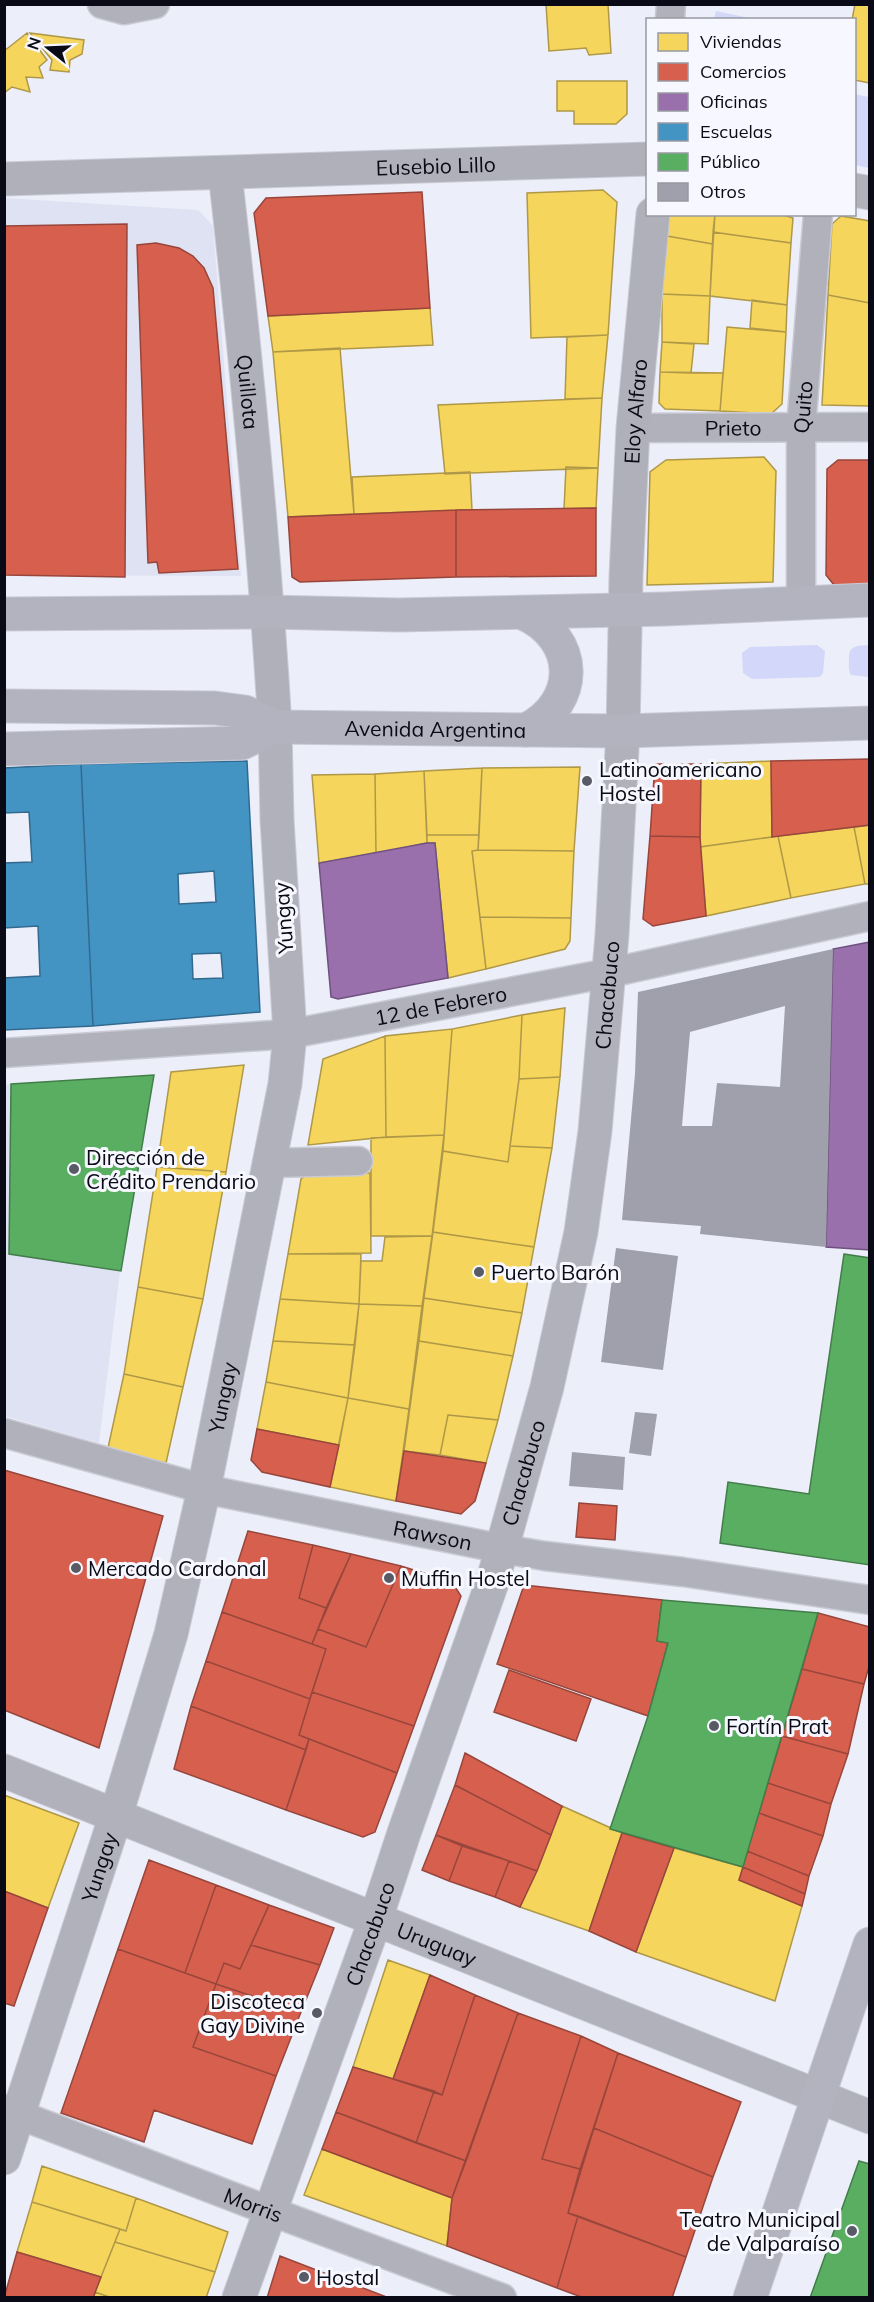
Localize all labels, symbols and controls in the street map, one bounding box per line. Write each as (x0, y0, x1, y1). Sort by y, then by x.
north arrow (18, 18, 78, 78)
legend (646, 18, 856, 216)
text: Viviendas (700, 30, 782, 53)
text: N (22, 35, 45, 52)
text: Comercios (700, 60, 786, 83)
text: Oficinas (700, 90, 768, 113)
text: Escuelas (700, 120, 773, 143)
text: Público (700, 150, 760, 173)
street label: Eusebio Lillo (375, 151, 496, 180)
text: Otros (700, 180, 746, 203)
street label: Quillota (232, 353, 265, 430)
street label: Eloy Alfaro (618, 358, 652, 464)
street label: Quito (788, 380, 818, 434)
street label: Prieto (705, 414, 761, 441)
street label: Avenida Argentina (344, 715, 526, 743)
place label: Latinoamericano Hostel (599, 756, 762, 806)
marker: Latinoamericano Hostel (580, 774, 594, 788)
street label: Yungay (268, 881, 299, 956)
street label: Chacabuco (589, 940, 624, 1051)
street label: 12 de Febrero (372, 980, 509, 1031)
place label: Dirección de Crédito Prendario (86, 1144, 256, 1194)
marker: Dirección de Crédito Prendario (67, 1162, 81, 1176)
place label: Puerto Barón (491, 1259, 620, 1285)
marker: Puerto Barón (472, 1265, 486, 1279)
street label: Yungay (202, 1360, 242, 1436)
street label: Chacabuco (496, 1417, 550, 1529)
street label: Rawson (391, 1514, 474, 1555)
place label: Mercado Cardonal (88, 1555, 267, 1581)
marker: Mercado Cardonal (69, 1561, 83, 1575)
place label: Muffin Hostel (401, 1565, 530, 1591)
marker: Muffin Hostel (382, 1571, 396, 1585)
place label: Fortín Prat (726, 1713, 829, 1739)
marker: Fortín Prat (707, 1719, 721, 1733)
street label: Yungay (75, 1829, 123, 1906)
street label: Chacabuco (340, 1878, 400, 1990)
street label: Uruguay (393, 1916, 480, 1971)
place label: Discoteca Gay Divine (200, 1988, 305, 2038)
marker: Discoteca Gay Divine (310, 2006, 324, 2020)
street label: Morris (220, 2182, 286, 2228)
place label: Teatro Municipal de Valparaíso (680, 2206, 840, 2256)
marker: Teatro Municipal de Valparaíso (845, 2224, 859, 2238)
place label: Hostal (316, 2264, 379, 2290)
marker: Hostal (297, 2270, 311, 2284)

